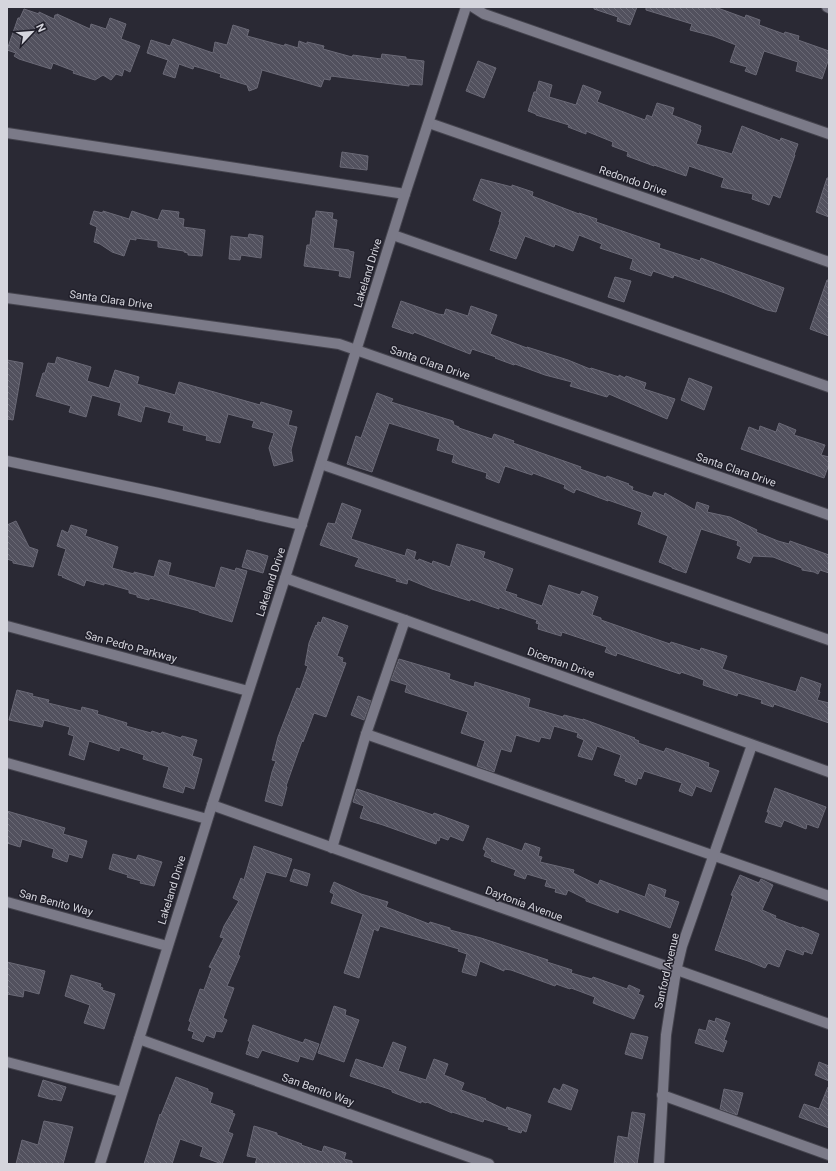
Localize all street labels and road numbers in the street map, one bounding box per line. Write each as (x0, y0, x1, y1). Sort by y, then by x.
street label: Redondo Drive (597, 163, 669, 199)
street label: Lakeland Drive (351, 237, 385, 309)
street label: Santa Clara Drive (69, 288, 153, 312)
street label: Santa Clara Drive (388, 343, 472, 383)
street label: Santa Clara Drive (694, 450, 778, 490)
street label: Lakeland Drive (254, 546, 288, 618)
street label: San Pedro Parkway (84, 629, 179, 666)
street label: Diceman Drive (526, 645, 597, 681)
street label: Lakeland Drive (155, 854, 189, 926)
street label: Daytonia Avenue (483, 884, 565, 924)
street label: San Benito Way (18, 887, 95, 919)
street label: Sanford Avenue (652, 932, 682, 1010)
street label: San Benito Way (280, 1071, 357, 1109)

